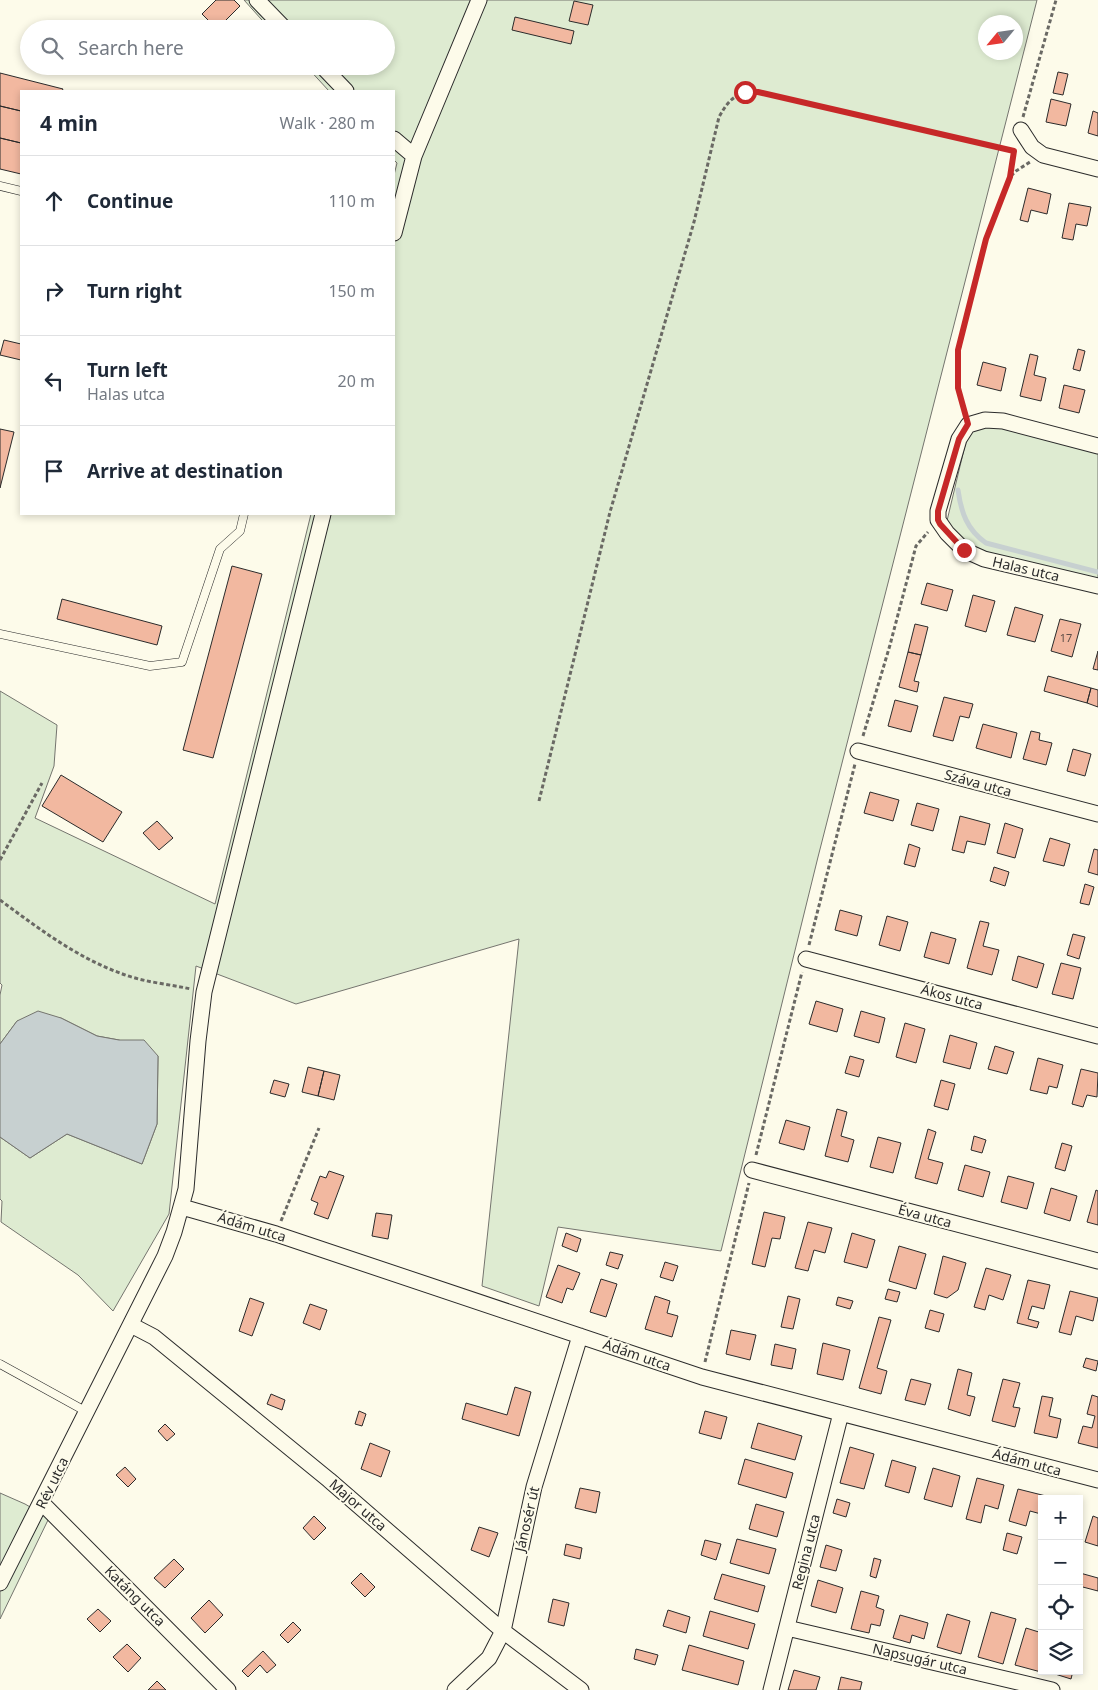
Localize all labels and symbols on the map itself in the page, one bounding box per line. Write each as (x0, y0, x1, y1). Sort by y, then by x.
north arrow (978, 15, 1023, 60)
route start (734, 81, 757, 104)
route end (953, 539, 976, 562)
street label: Halas utca (991, 552, 1062, 585)
house number: 17 (1060, 630, 1072, 645)
street label: Száva utca (942, 764, 1014, 801)
street label: Ákos utca (919, 979, 985, 1014)
street label: Éva utca (896, 1199, 954, 1232)
street label: Ádám utca (216, 1207, 289, 1246)
street label: Ádám utca (601, 1334, 674, 1375)
street label: Ádám utca (991, 1443, 1064, 1480)
street label: Rév utca (31, 1454, 72, 1512)
street label: Major utca (326, 1474, 391, 1535)
street label: Jánosér út (509, 1484, 543, 1555)
street label: Regina utca (787, 1512, 824, 1592)
street label: Katáng utca (101, 1561, 170, 1630)
street label: Napsugár utca (871, 1638, 969, 1679)

